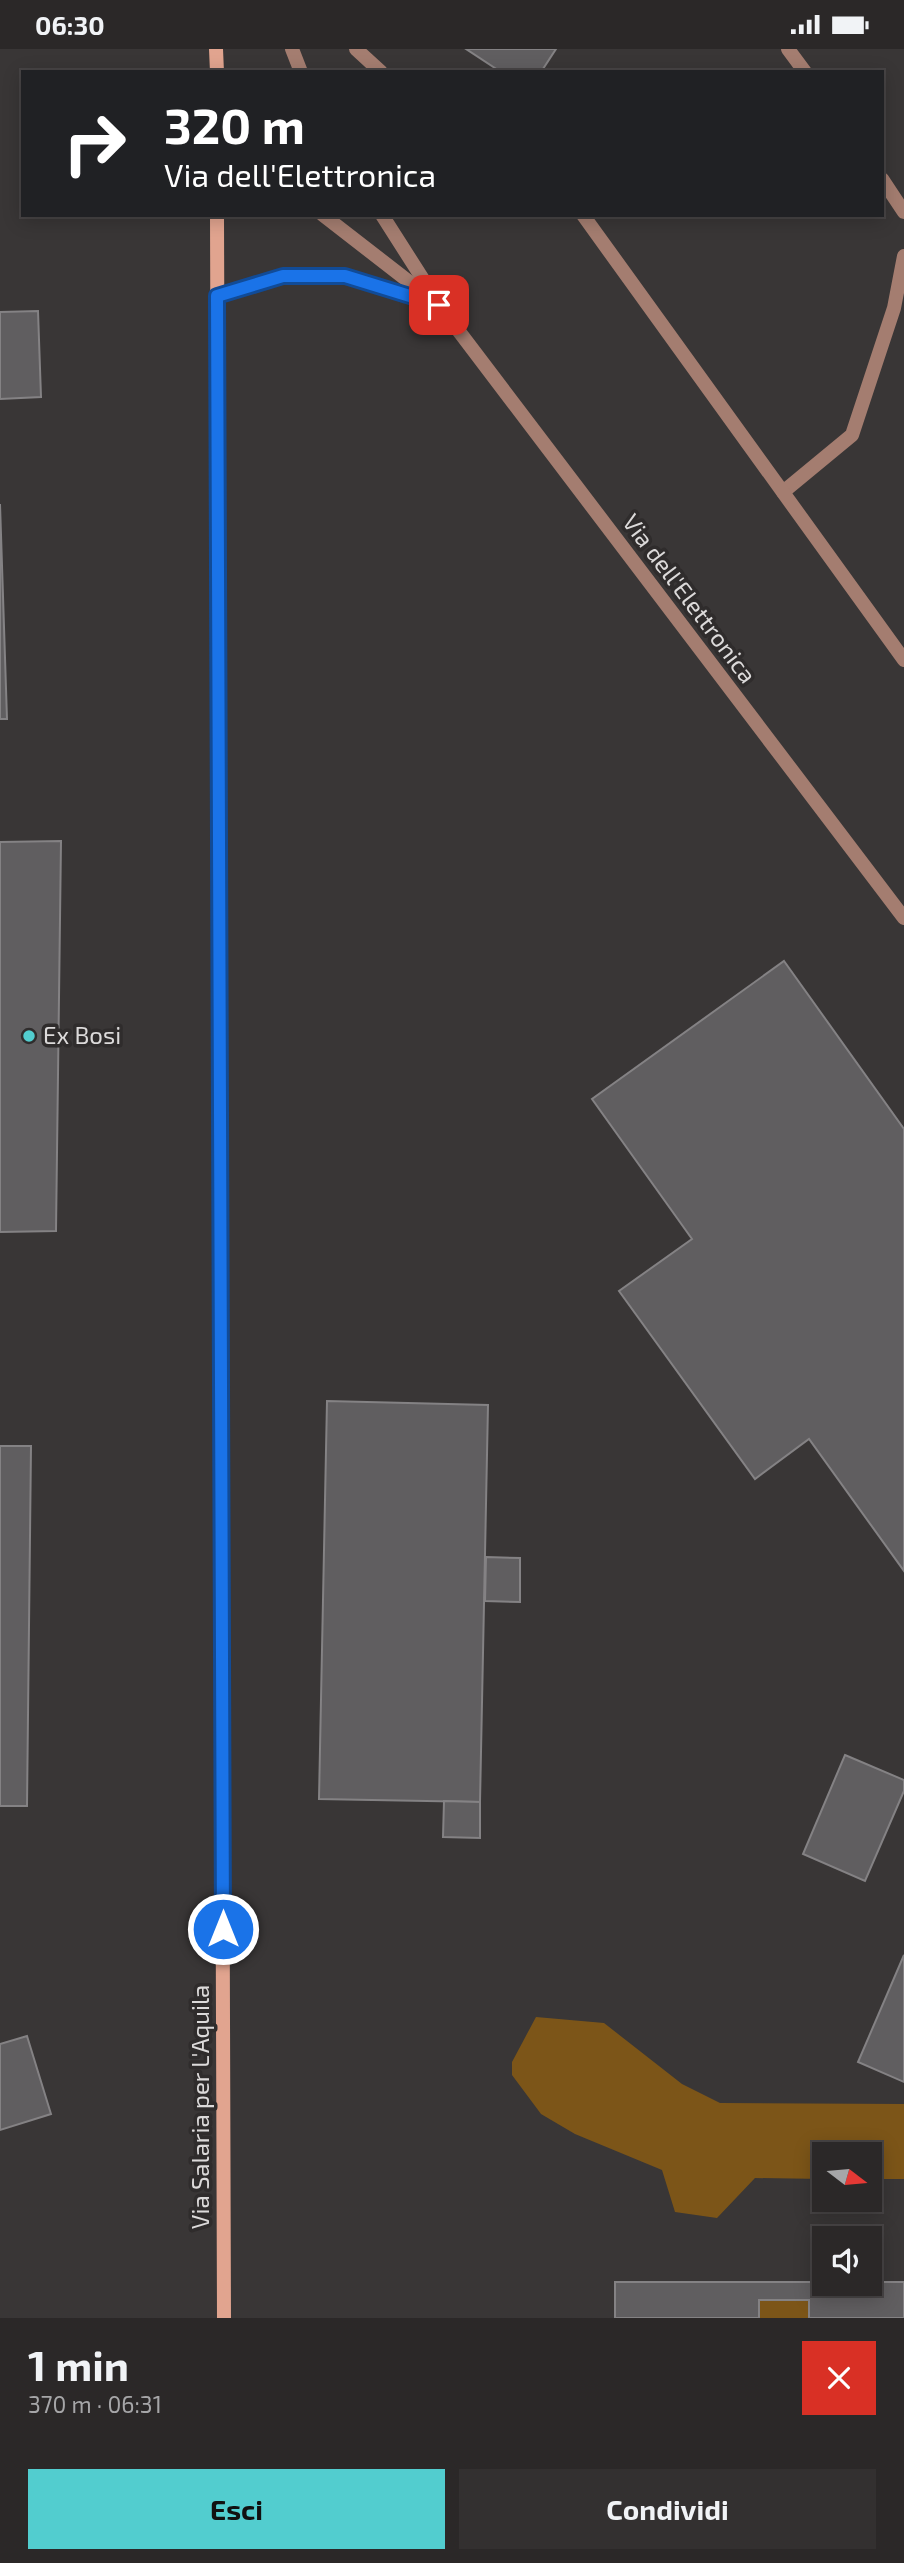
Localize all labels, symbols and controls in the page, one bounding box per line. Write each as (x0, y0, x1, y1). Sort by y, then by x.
text: 06:30 (35, 9, 105, 40)
text: 320 m (164, 95, 305, 154)
icon: right (49, 98, 140, 189)
text: Via dell'Elettronica (164, 155, 436, 193)
pin (409, 275, 469, 335)
icon: arrive (420, 286, 458, 324)
street label: Via dell'Elettronica (617, 508, 763, 688)
place label: Ex Bosi (43, 1020, 121, 1049)
marker: Ex Bosi (21, 1028, 37, 1044)
position arrow (186, 1892, 260, 1966)
street label: Via Salaria per L'Aquila (185, 1985, 214, 2229)
north arrow (812, 2142, 882, 2212)
map controls (812, 2142, 882, 2296)
button: sound (812, 2226, 882, 2296)
text: 1 min (28, 2339, 129, 2389)
button: close (802, 2341, 876, 2415)
text: 370 m · 06:31 (28, 2390, 162, 2418)
button: Esci (28, 2469, 445, 2549)
button: Condividi (459, 2469, 876, 2549)

